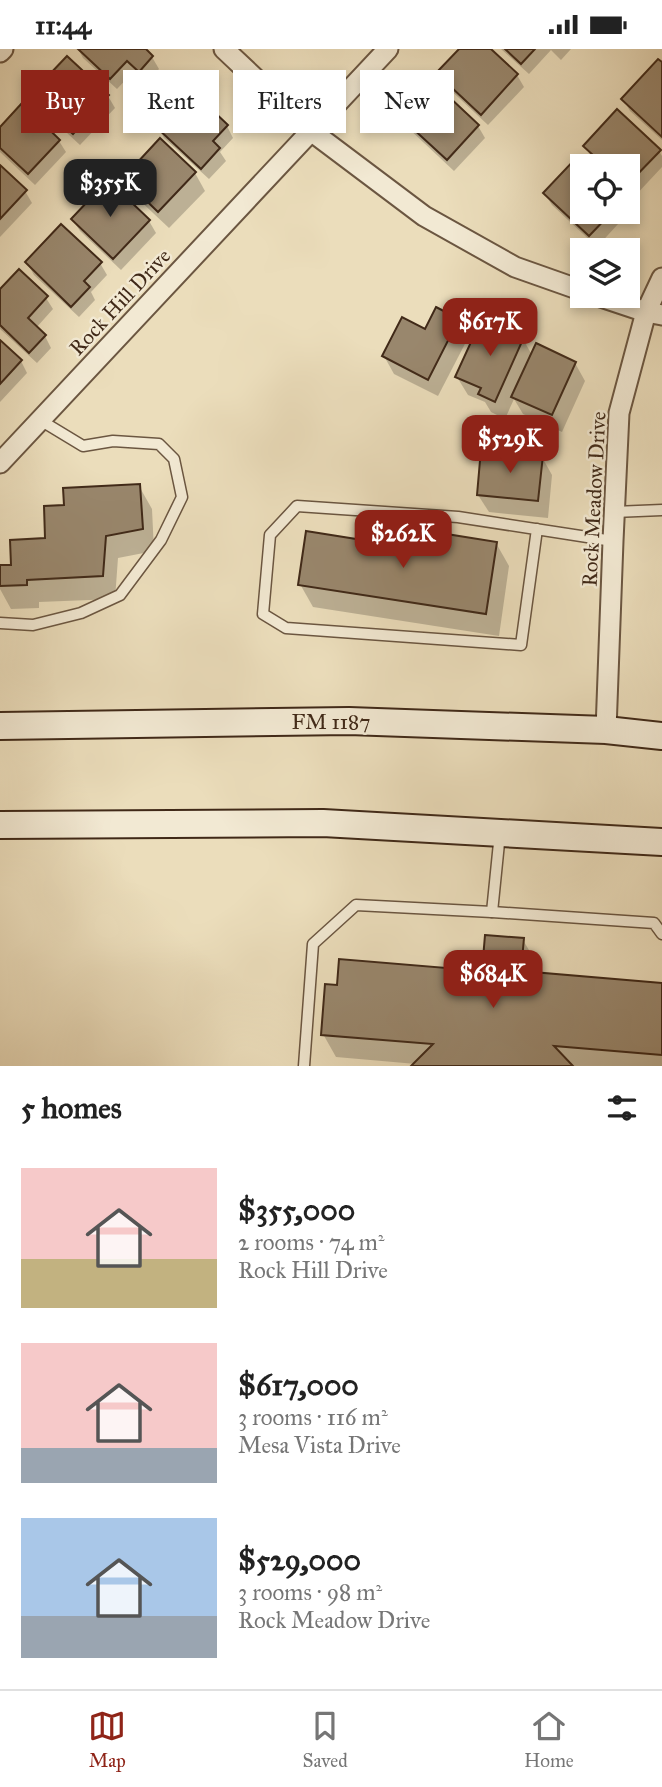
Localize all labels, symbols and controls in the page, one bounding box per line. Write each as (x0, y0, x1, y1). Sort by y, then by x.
text: 11:44 (35, 9, 91, 41)
chip: Buy (21, 70, 109, 133)
chip: Rent (123, 70, 219, 133)
chip: Filters (233, 70, 346, 133)
chip: New (360, 70, 454, 133)
map controls (570, 154, 640, 308)
button: locate (570, 154, 640, 224)
pin: $355K (61, 159, 159, 219)
text: $355K (80, 168, 140, 196)
button: layers (570, 238, 640, 308)
street label: Rock Hill Drive (64, 243, 176, 361)
pin: $617K (441, 299, 539, 358)
text: $617K (458, 307, 522, 335)
street label: Rock Meadow Drive (576, 410, 612, 587)
pin: $529K (461, 415, 559, 475)
text: $529K (478, 424, 542, 452)
pin: $262K (354, 511, 452, 570)
text: $262K (371, 519, 435, 547)
street label: FM 1187 (292, 709, 370, 735)
pin: $684K (444, 951, 542, 1010)
text: $684K (460, 959, 526, 987)
icon: filters (603, 1089, 641, 1127)
text: 5 homes (21, 1090, 122, 1126)
text: $355,000 (238, 1192, 355, 1228)
icon: home (77, 1196, 161, 1280)
text: 2 rooms · 74 m² (238, 1228, 384, 1256)
text: Rock Hill Drive (238, 1256, 388, 1284)
text: $617,000 (238, 1367, 359, 1403)
icon: home (77, 1371, 161, 1455)
text: 3 rooms · 116 m² (238, 1403, 388, 1431)
text: Mesa Vista Drive (238, 1431, 401, 1459)
text: $529,000 (238, 1542, 361, 1578)
icon: home (77, 1546, 161, 1630)
text: 3 rooms · 98 m² (238, 1578, 382, 1606)
text: Rock Meadow Drive (238, 1606, 430, 1634)
tab: Map (88, 1707, 126, 1772)
tab: Saved (303, 1707, 348, 1772)
tab: Home (524, 1707, 574, 1772)

